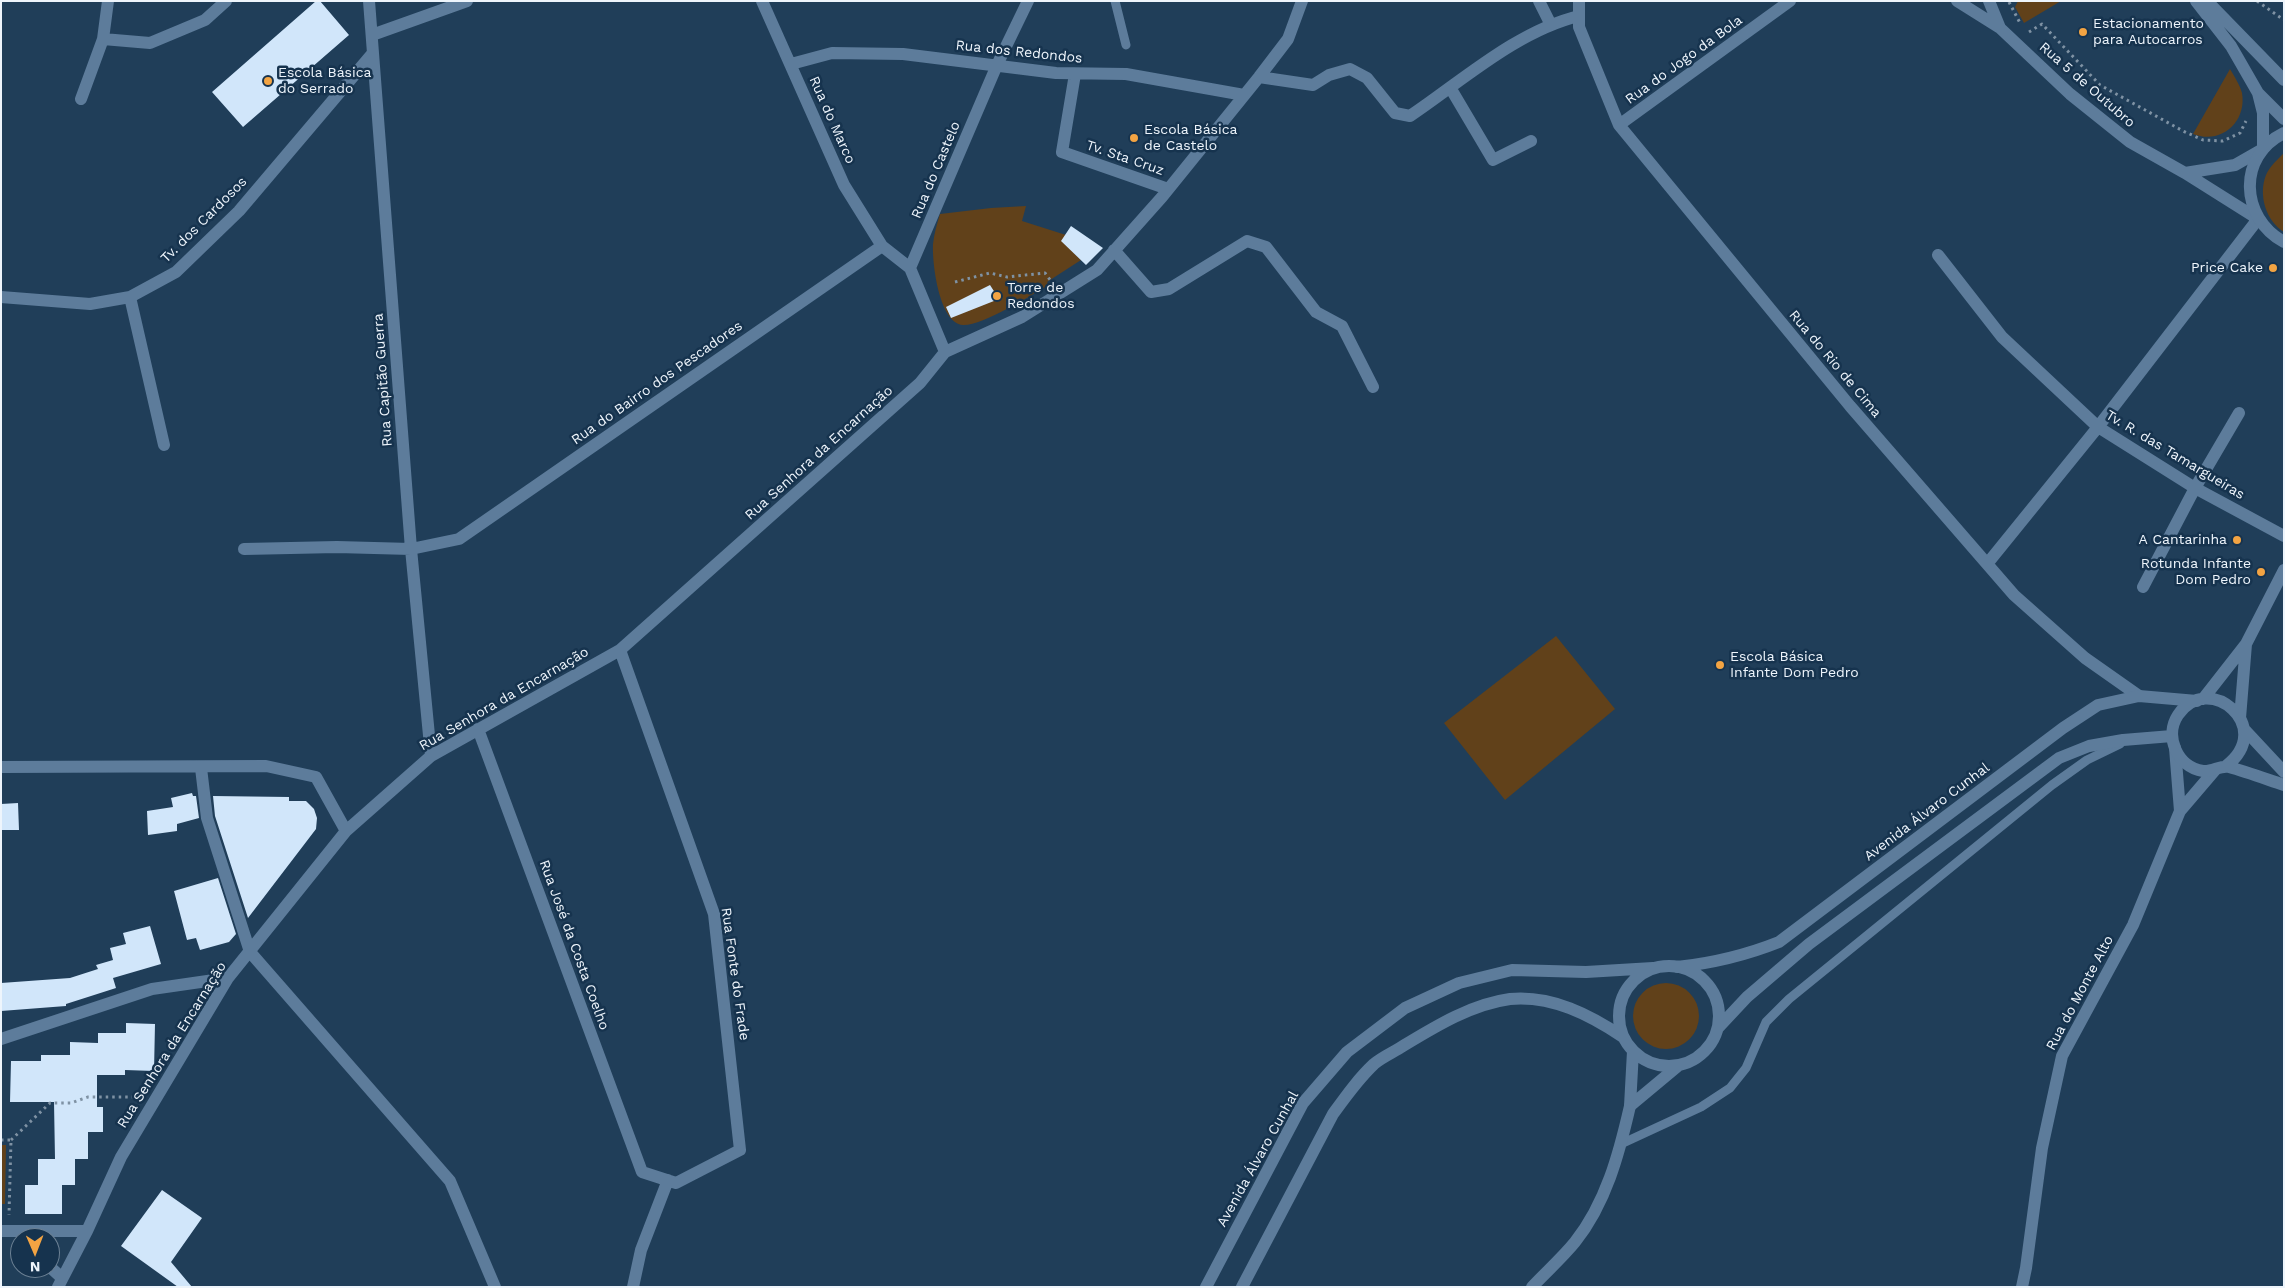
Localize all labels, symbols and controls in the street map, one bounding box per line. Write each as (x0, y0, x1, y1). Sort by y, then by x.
street label: Rua do Jogo da Bola (1622, 12, 1746, 108)
place label: Estacionamento para Autocarros (2093, 16, 2204, 48)
marker: Estacionamento para Autocarros (2077, 26, 2089, 38)
street label: Rua dos Redondos (955, 37, 1083, 67)
street label: Rua 5 de Outubro (2036, 39, 2138, 131)
place label: Escola Básica do Serrado (278, 65, 371, 98)
street label: Rua do Marco (805, 74, 859, 166)
marker: Escola Básica do Serrado (262, 75, 274, 87)
street label: Rua do Castelo (908, 119, 964, 221)
place label: Escola Básica de Castelo (1144, 122, 1237, 154)
marker: Escola Básica de Castelo (1128, 132, 1140, 144)
street label: Tv. Sta Cruz (1084, 137, 1166, 179)
street label: Tv. dos Cardosos (157, 173, 251, 267)
place label: Price Cake (2191, 260, 2263, 276)
marker: Price Cake (2267, 262, 2279, 274)
place label: Torre de Redondos (1007, 280, 1075, 312)
marker: Torre de Redondos (991, 290, 1003, 302)
street label: Rua do Rio de Cima (1785, 307, 1885, 421)
street label: Rua Capitão Guerra (370, 313, 396, 447)
street label: Rua do Bairro dos Pescadores (568, 317, 746, 449)
street label: Rua Senhora da Encarnação (742, 382, 896, 524)
street label: Tv. R. das Tamargueiras (2102, 407, 2248, 503)
place label: A Cantarinha (2138, 532, 2227, 548)
marker: A Cantarinha (2231, 534, 2243, 546)
place label: Rotunda Infante Dom Pedro (2141, 556, 2251, 588)
marker: Rotunda Infante Dom Pedro (2255, 566, 2267, 578)
street label: Rua Senhora da Encarnação (416, 644, 592, 754)
place label: Escola Básica Infante Dom Pedro (1730, 649, 1859, 682)
marker: Escola Básica Infante Dom Pedro (1714, 659, 1726, 671)
street label: Avenida Álvaro Cunhal (1861, 759, 1993, 865)
street label: Rua José da Costa Coelho (535, 858, 613, 1032)
street label: Rua Fonte do Frade (717, 906, 753, 1042)
street label: Rua do Monte Alto (2043, 933, 2117, 1053)
street label: Rua Senhora da Encarnação (114, 959, 230, 1131)
street label: Avenida Álvaro Cunhal (1214, 1088, 1302, 1230)
north arrow (10, 1228, 60, 1278)
text: N (30, 1259, 41, 1275)

